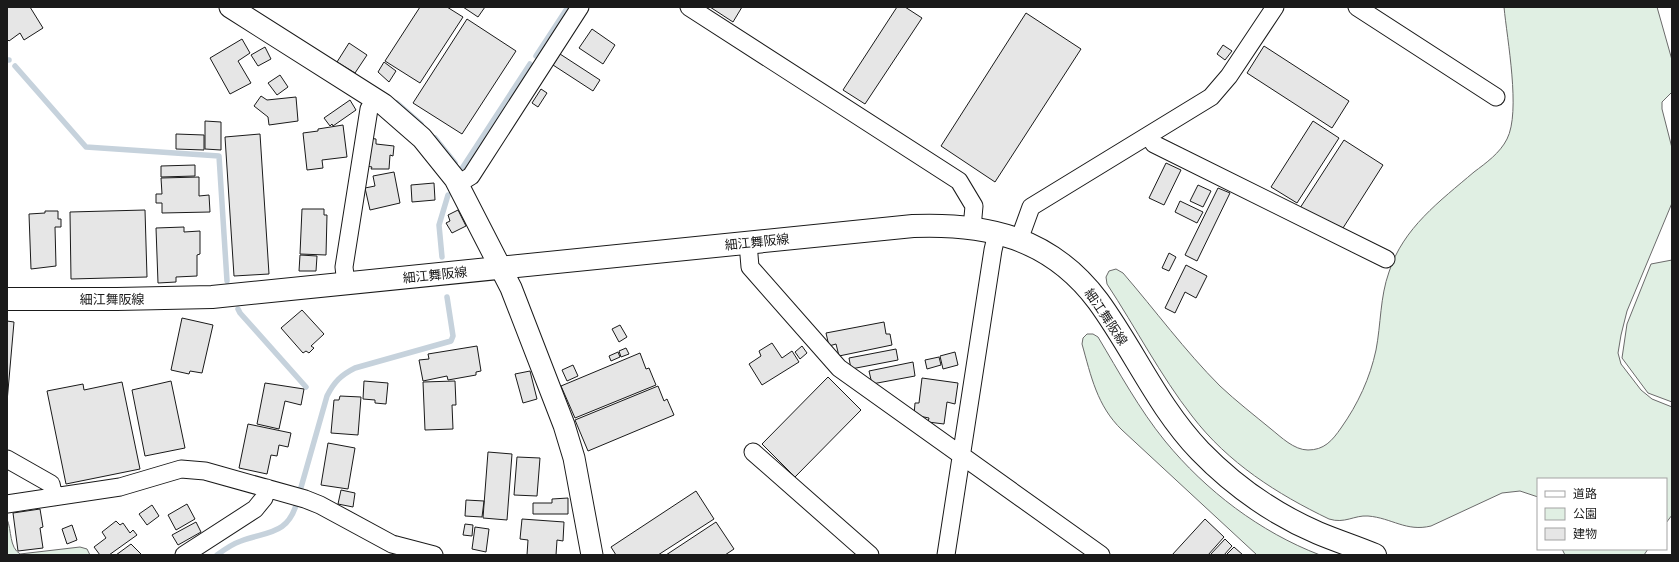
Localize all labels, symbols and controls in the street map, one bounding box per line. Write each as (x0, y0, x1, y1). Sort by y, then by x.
street label: 細江舞阪線 (724, 231, 790, 253)
street label: 細江舞阪線 (402, 264, 468, 286)
street label: 細江舞阪線 (1082, 286, 1130, 348)
street label: 細江舞阪線 (79, 292, 145, 307)
legend (1537, 478, 1667, 550)
text: 道路 (1573, 487, 1597, 501)
text: 公園 (1573, 507, 1597, 521)
text: 建物 (1573, 527, 1597, 541)

